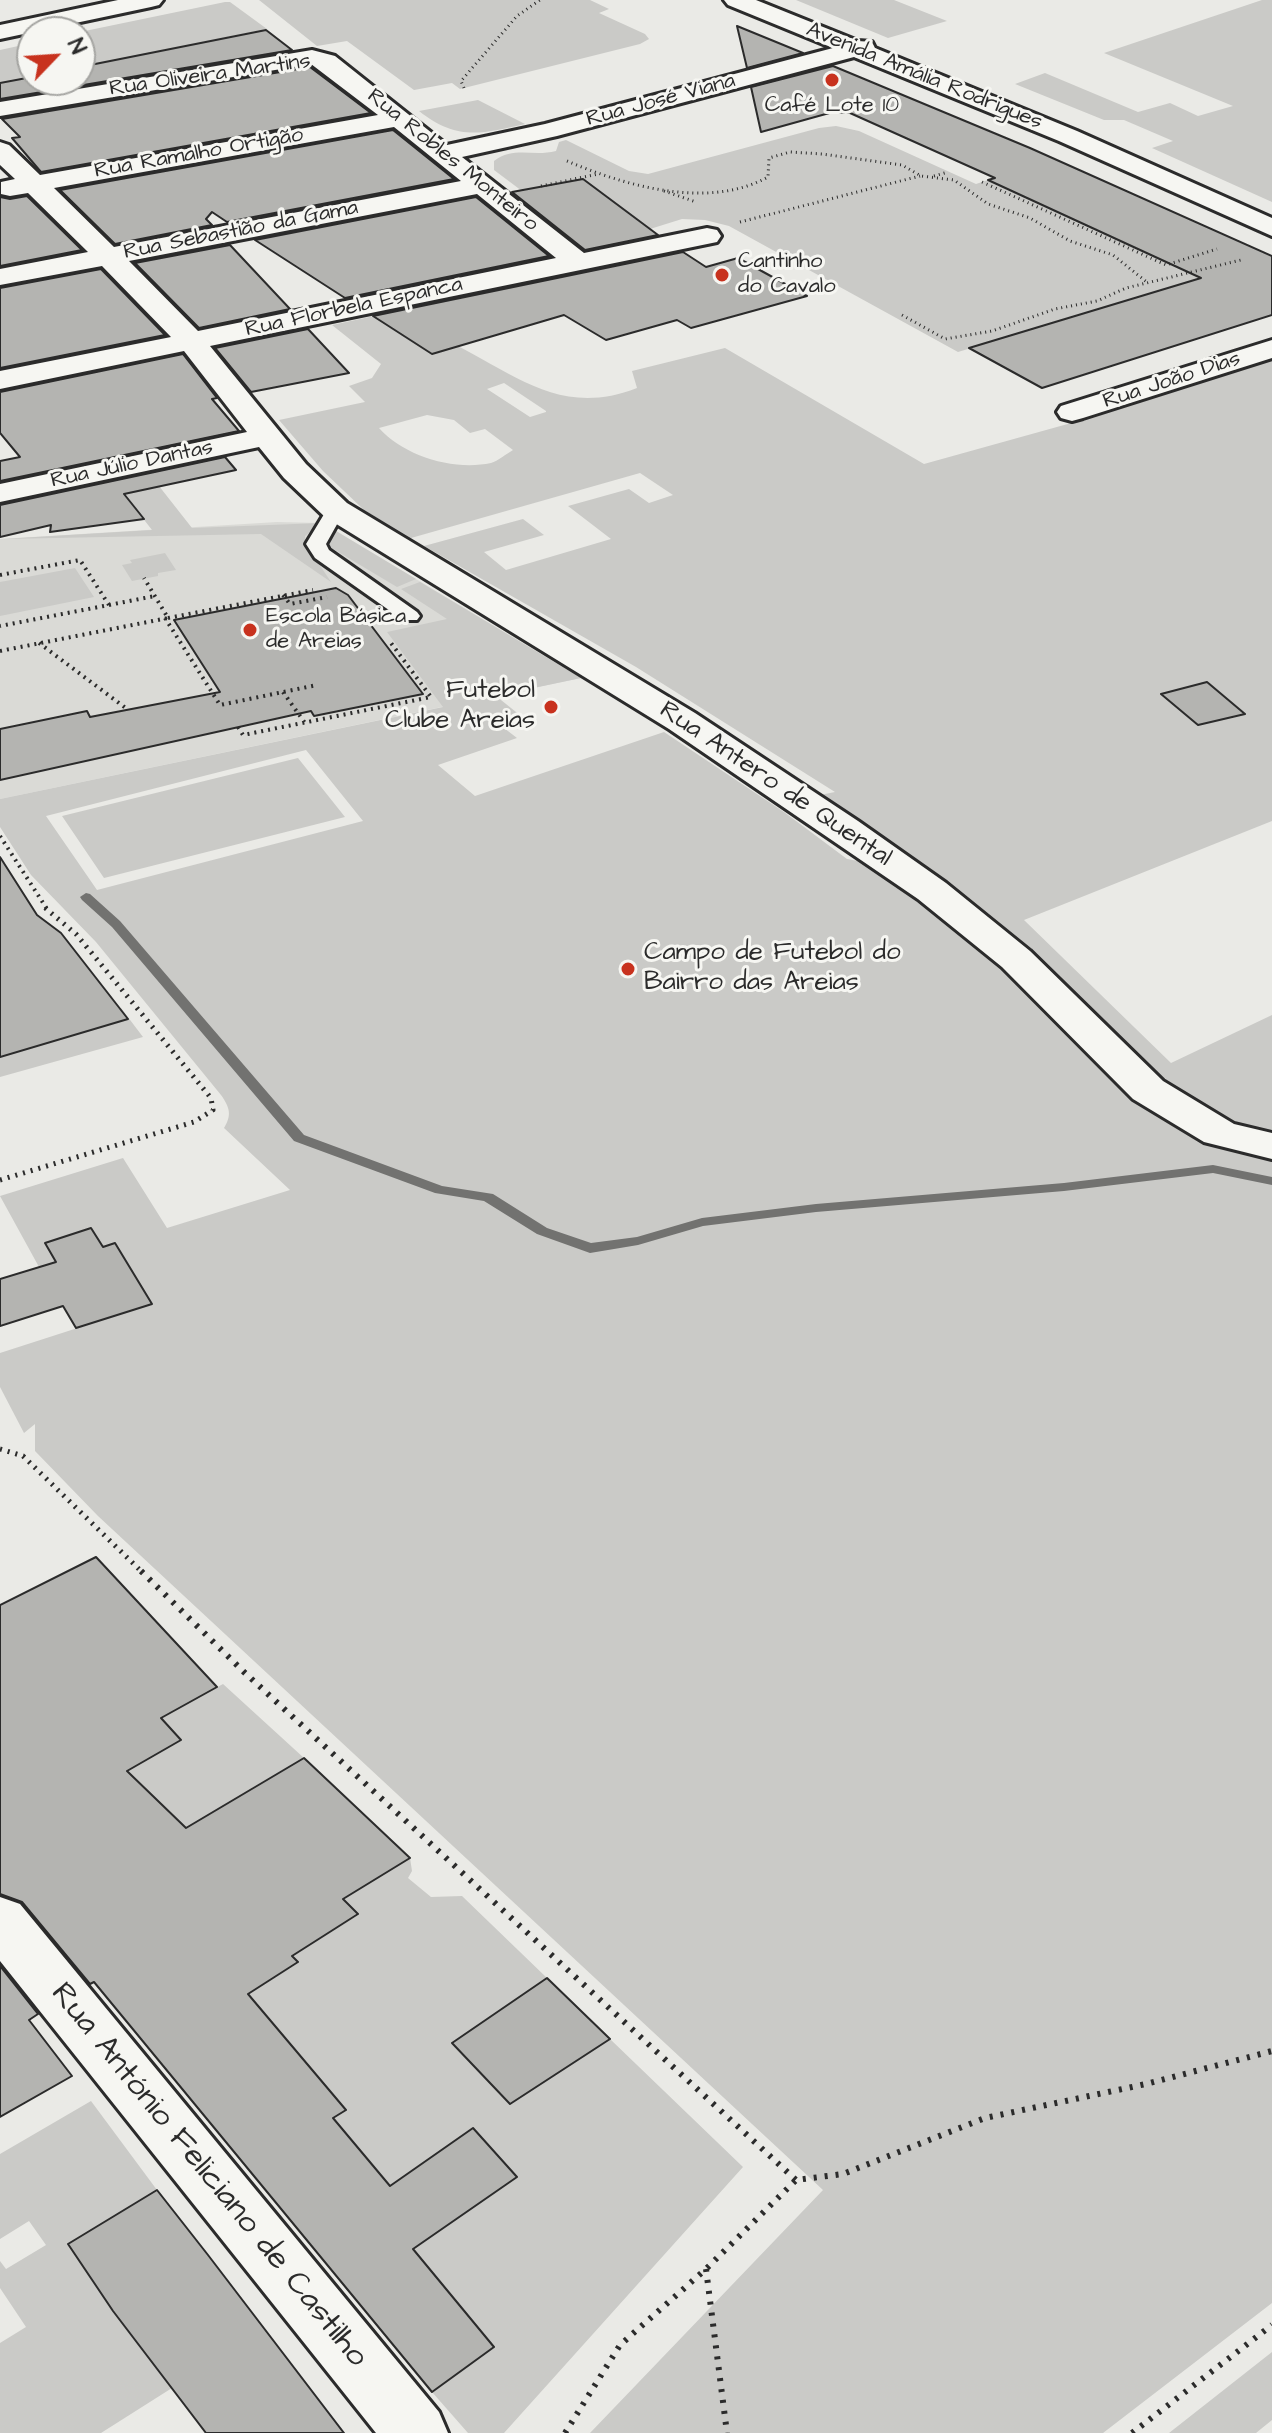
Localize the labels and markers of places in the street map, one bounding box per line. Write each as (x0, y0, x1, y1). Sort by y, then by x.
marker: Café Lote 10 (823, 71, 841, 89)
place label: Café Lote 10 (765, 93, 899, 119)
place label: Cantinho do Cavalo (738, 249, 836, 300)
marker: Cantinho do Cavalo (713, 266, 731, 284)
place label: Escola Básica de Areias (266, 604, 406, 656)
marker: Escola Básica de Areias (241, 621, 259, 639)
place label: Futebol Clube Areias (385, 676, 535, 738)
marker: Futebol Clube Areias (542, 698, 560, 716)
place label: Campo de Futebol do Bairro das Areias (644, 938, 901, 1000)
marker: Campo de Futebol do Bairro das Areias (619, 960, 637, 978)

